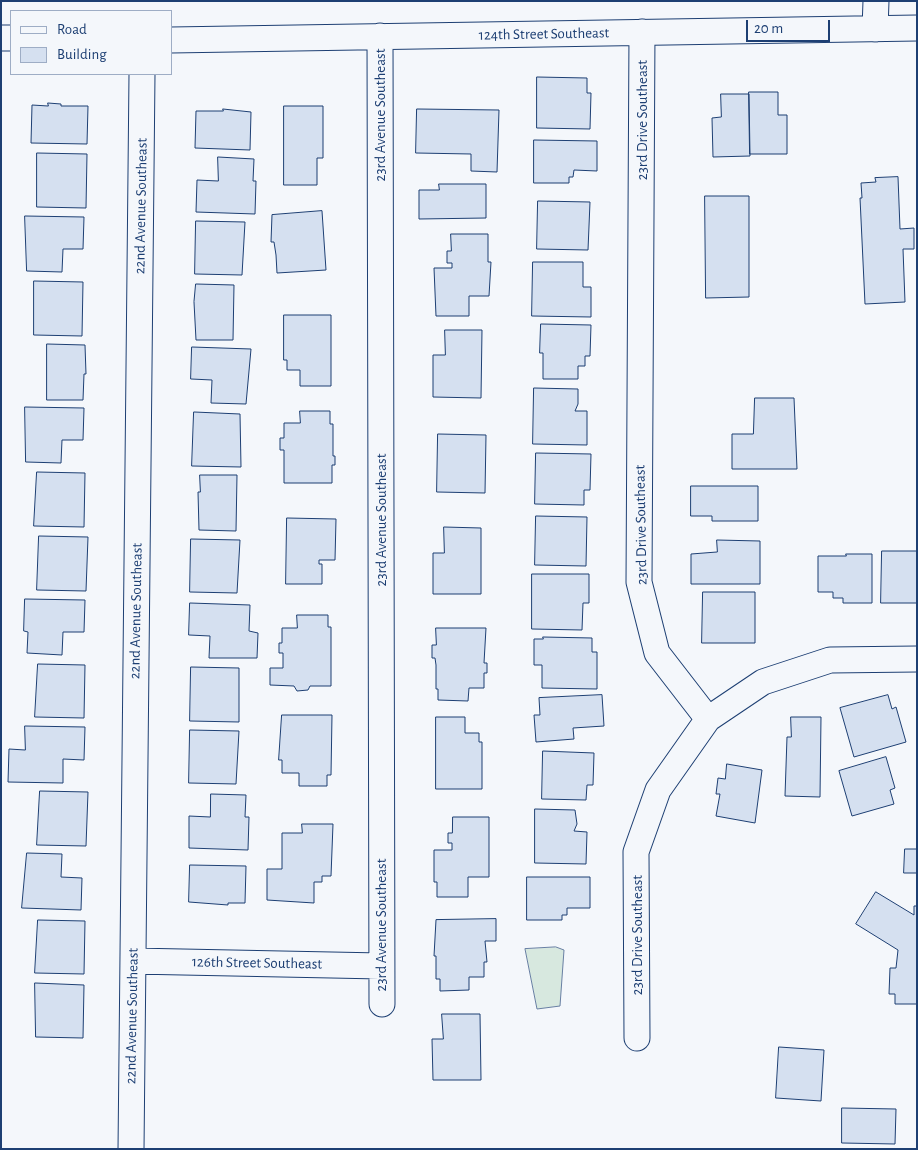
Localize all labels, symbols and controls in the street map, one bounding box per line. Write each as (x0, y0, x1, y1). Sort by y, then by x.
legend (10, 10, 172, 75)
scale bar (748, 10, 832, 42)
text: 20 m (754, 21, 783, 36)
text: Road (57, 22, 87, 37)
street label: 124th Street Southeast (479, 24, 609, 44)
text: Building (57, 47, 107, 62)
street label: 23rd Avenue Southeast (371, 49, 389, 181)
street label: 23rd Drive Southeast (633, 60, 651, 180)
street label: 22nd Avenue Southeast (131, 138, 151, 274)
street label: 23rd Avenue Southeast (372, 454, 390, 586)
street label: 23rd Drive Southeast (631, 465, 651, 585)
street label: 22nd Avenue Southeast (126, 543, 146, 679)
street label: 23rd Avenue Southeast (372, 859, 390, 991)
street label: 23rd Drive Southeast (628, 875, 646, 995)
street label: 22nd Avenue Southeast (122, 948, 142, 1084)
street label: 126th Street Southeast (192, 953, 322, 973)

